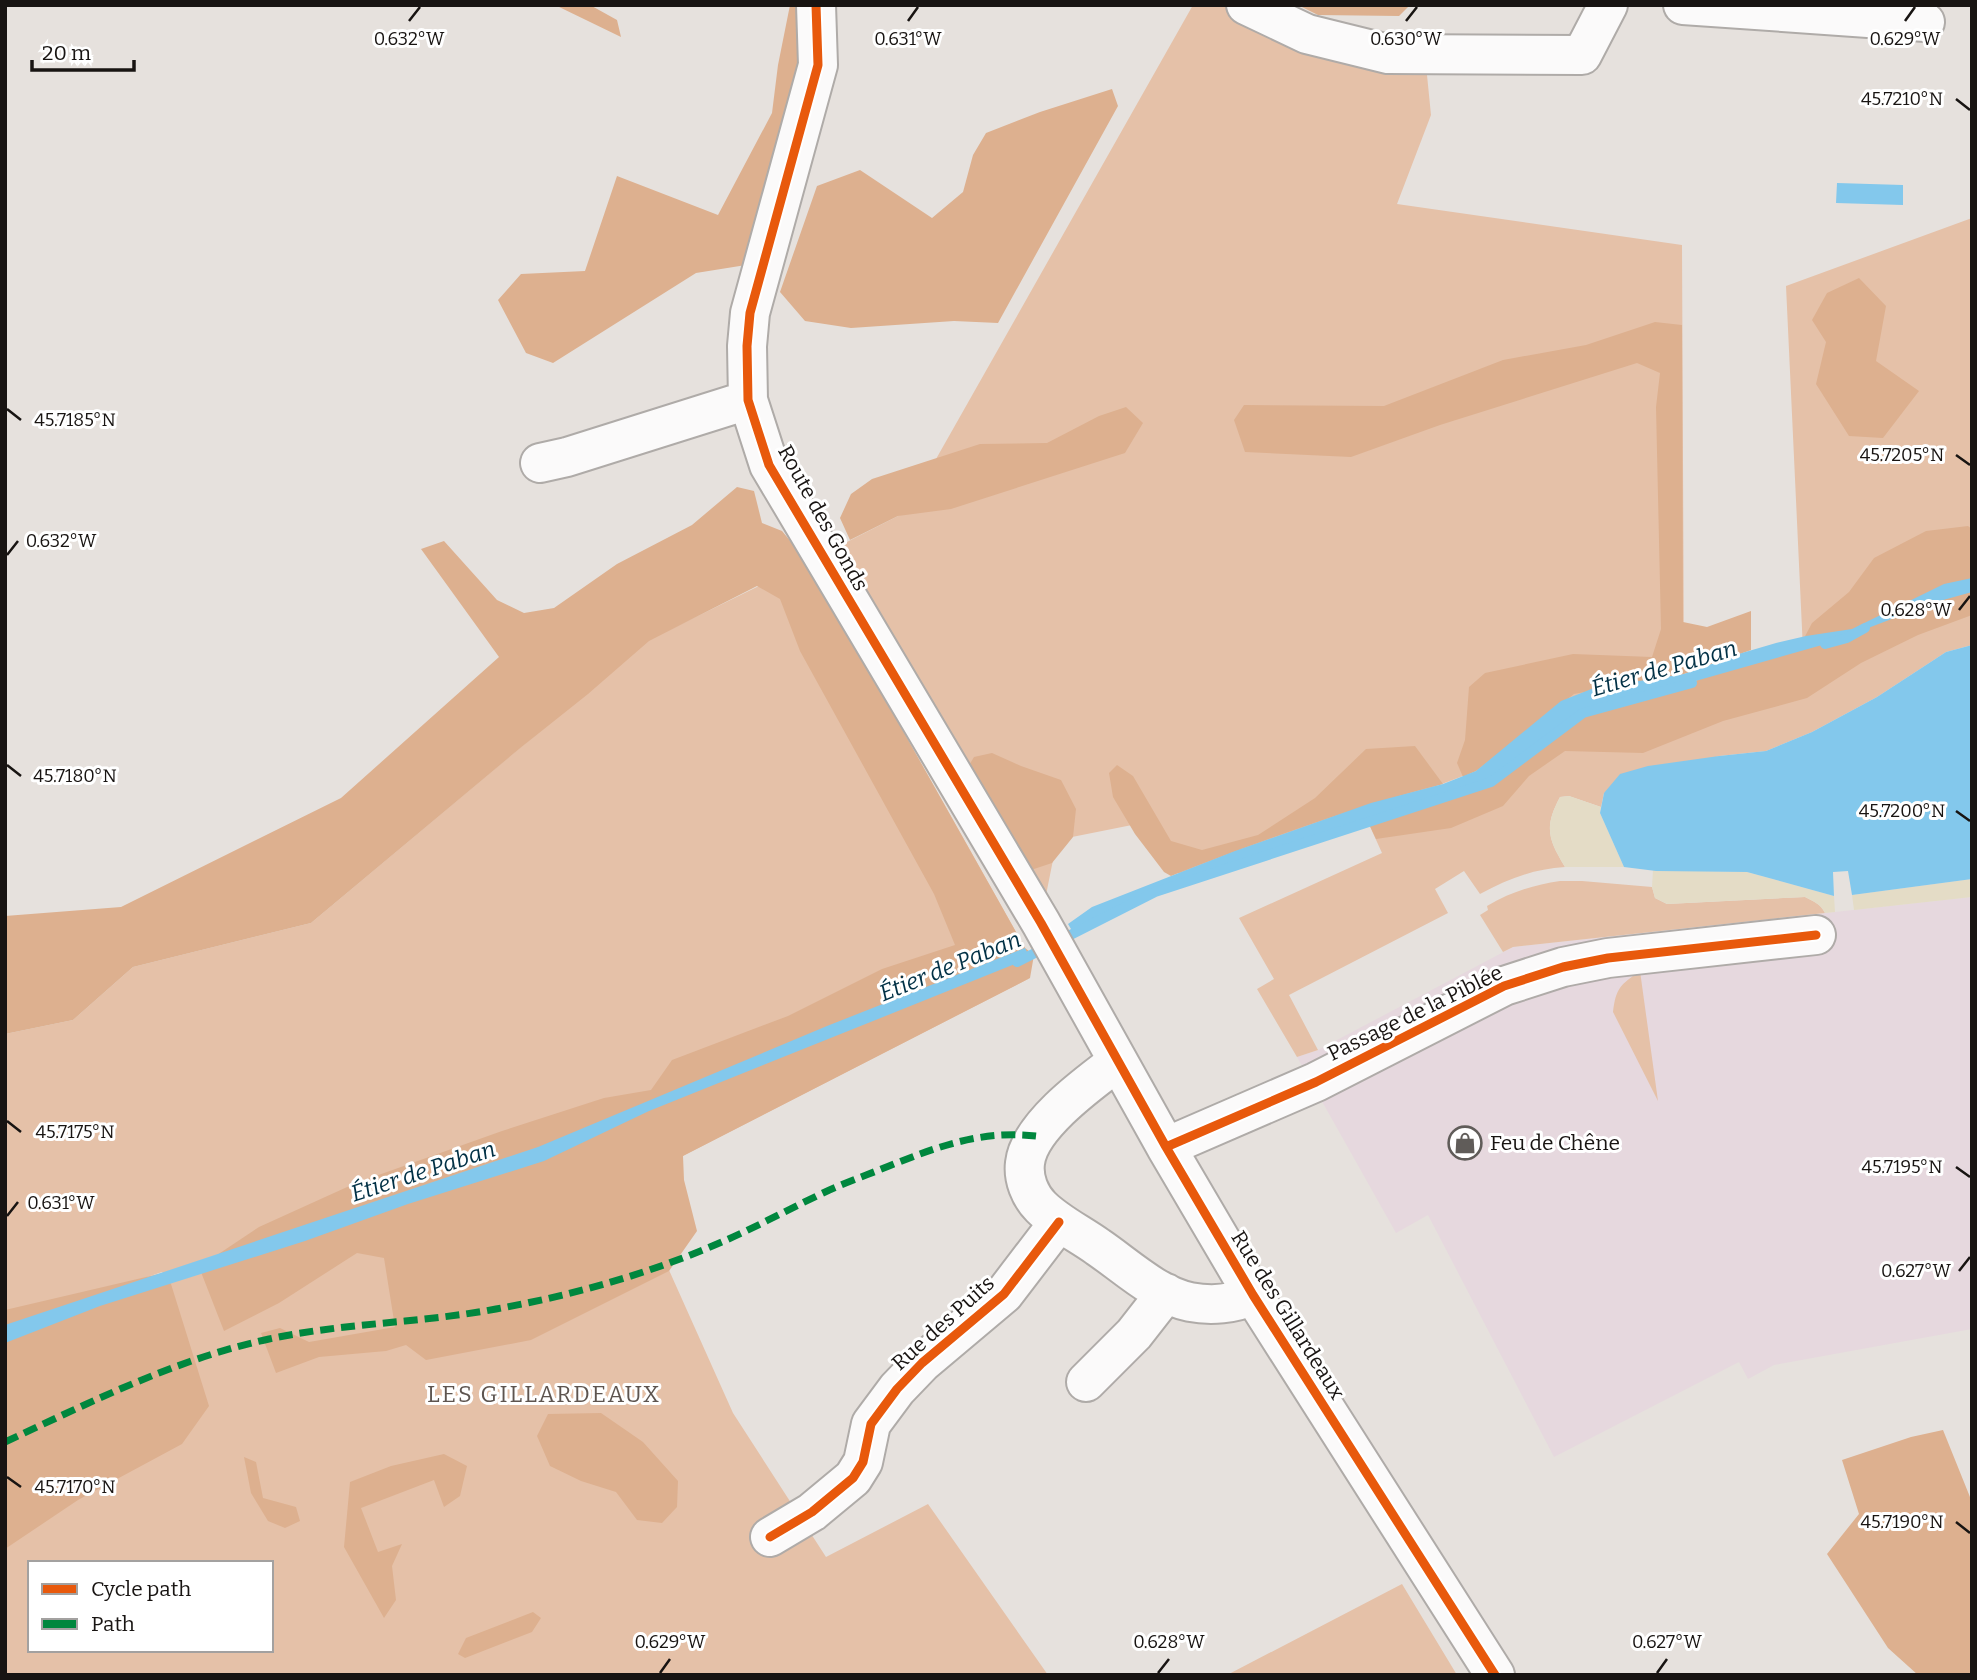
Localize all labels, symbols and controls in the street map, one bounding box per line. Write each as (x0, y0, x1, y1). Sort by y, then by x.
scale bar (32, 28, 133, 72)
text: 0.632°W (374, 28, 445, 50)
text: 0.631°W (874, 28, 942, 50)
text: 0.630°W (1370, 28, 1443, 50)
text: 0.629°W (1870, 28, 1941, 50)
text: 20 m (42, 40, 91, 66)
text: 45.7210°N (1861, 88, 1943, 110)
text: 45.7185°N (34, 409, 116, 431)
street label: Route des Gonds (772, 440, 874, 596)
text: 45.7205°N (1860, 444, 1944, 466)
text: 0.632°W (26, 530, 97, 552)
text: 0.628°W (1880, 599, 1952, 621)
water label: Étier de Paban (1588, 634, 1740, 702)
text: 45.7180°N (33, 765, 117, 787)
text: 45.7200°N (1859, 800, 1945, 822)
water label: Étier de Paban (875, 925, 1025, 1007)
street label: Passage de la Piblée (1323, 959, 1507, 1067)
text: 45.7175°N (35, 1121, 115, 1143)
shop icon: Feu de Chêne (1446, 1124, 1484, 1162)
place label: Feu de Chêne (1490, 1130, 1620, 1156)
water label: Étier de Paban (347, 1134, 499, 1208)
text: 45.7195°N (1861, 1156, 1943, 1178)
text: 0.631°W (27, 1192, 95, 1214)
street label: Rue des Gillardeaux (1226, 1226, 1351, 1405)
text: 0.627°W (1881, 1260, 1952, 1282)
street label: Rue des Puits (886, 1270, 1000, 1376)
district label: LES GILLARDEAUX (427, 1380, 661, 1408)
text: 45.7170°N (34, 1476, 116, 1498)
text: 45.7190°N (1860, 1511, 1944, 1533)
legend (28, 1561, 273, 1652)
text: Cycle path (91, 1576, 191, 1602)
text: Path (91, 1611, 135, 1637)
text: 0.629°W (635, 1631, 706, 1653)
text: 0.628°W (1133, 1631, 1205, 1653)
text: 0.627°W (1632, 1631, 1703, 1653)

